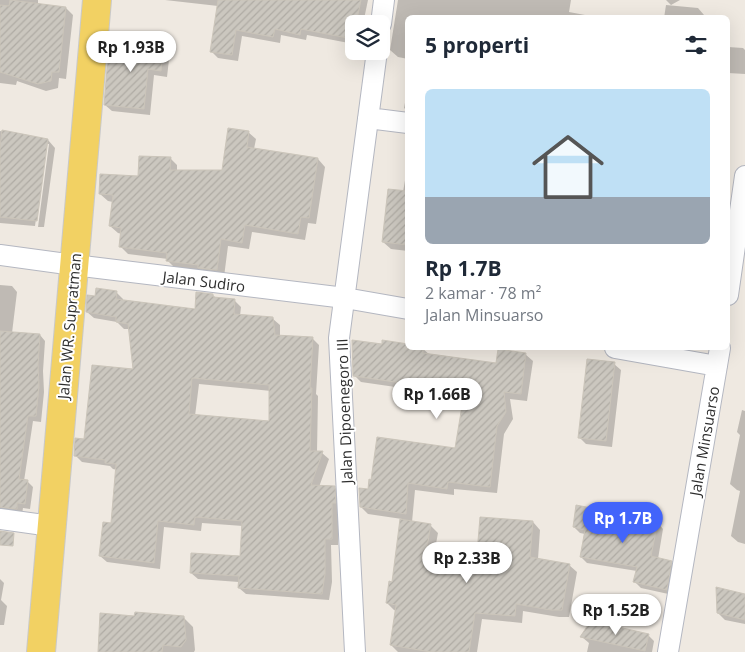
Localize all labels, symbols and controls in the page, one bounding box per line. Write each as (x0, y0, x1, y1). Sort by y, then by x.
map controls (345, 15, 390, 60)
button: layers (345, 15, 390, 60)
pin: Rp 1.93B (79, 30, 183, 73)
text: 5 properti (425, 31, 529, 59)
icon: filters (682, 31, 710, 59)
text: Rp 1.93B (97, 36, 165, 58)
icon: home (523, 122, 613, 212)
street label: Jalan WR. Supratman (52, 252, 85, 402)
text: Rp 1.7B (425, 254, 502, 282)
street label: Jalan Sudiro (160, 266, 246, 296)
text: 2 kamar · 78 m² (425, 282, 541, 304)
text: Jalan Minsuarso (425, 304, 543, 326)
street label: Jalan Dipoenegoro III (331, 338, 357, 486)
pin: Rp 1.66B (385, 378, 489, 420)
text: Rp 1.66B (403, 383, 471, 405)
street label: Jalan Minsuarso (684, 385, 723, 499)
pin: Rp 1.7B (577, 502, 669, 544)
text: Rp 1.7B (594, 507, 652, 529)
pin: Rp 2.33B (415, 542, 519, 584)
text: Rp 2.33B (433, 547, 501, 569)
pin: Rp 1.52B (564, 594, 668, 636)
text: Rp 1.52B (582, 599, 650, 621)

